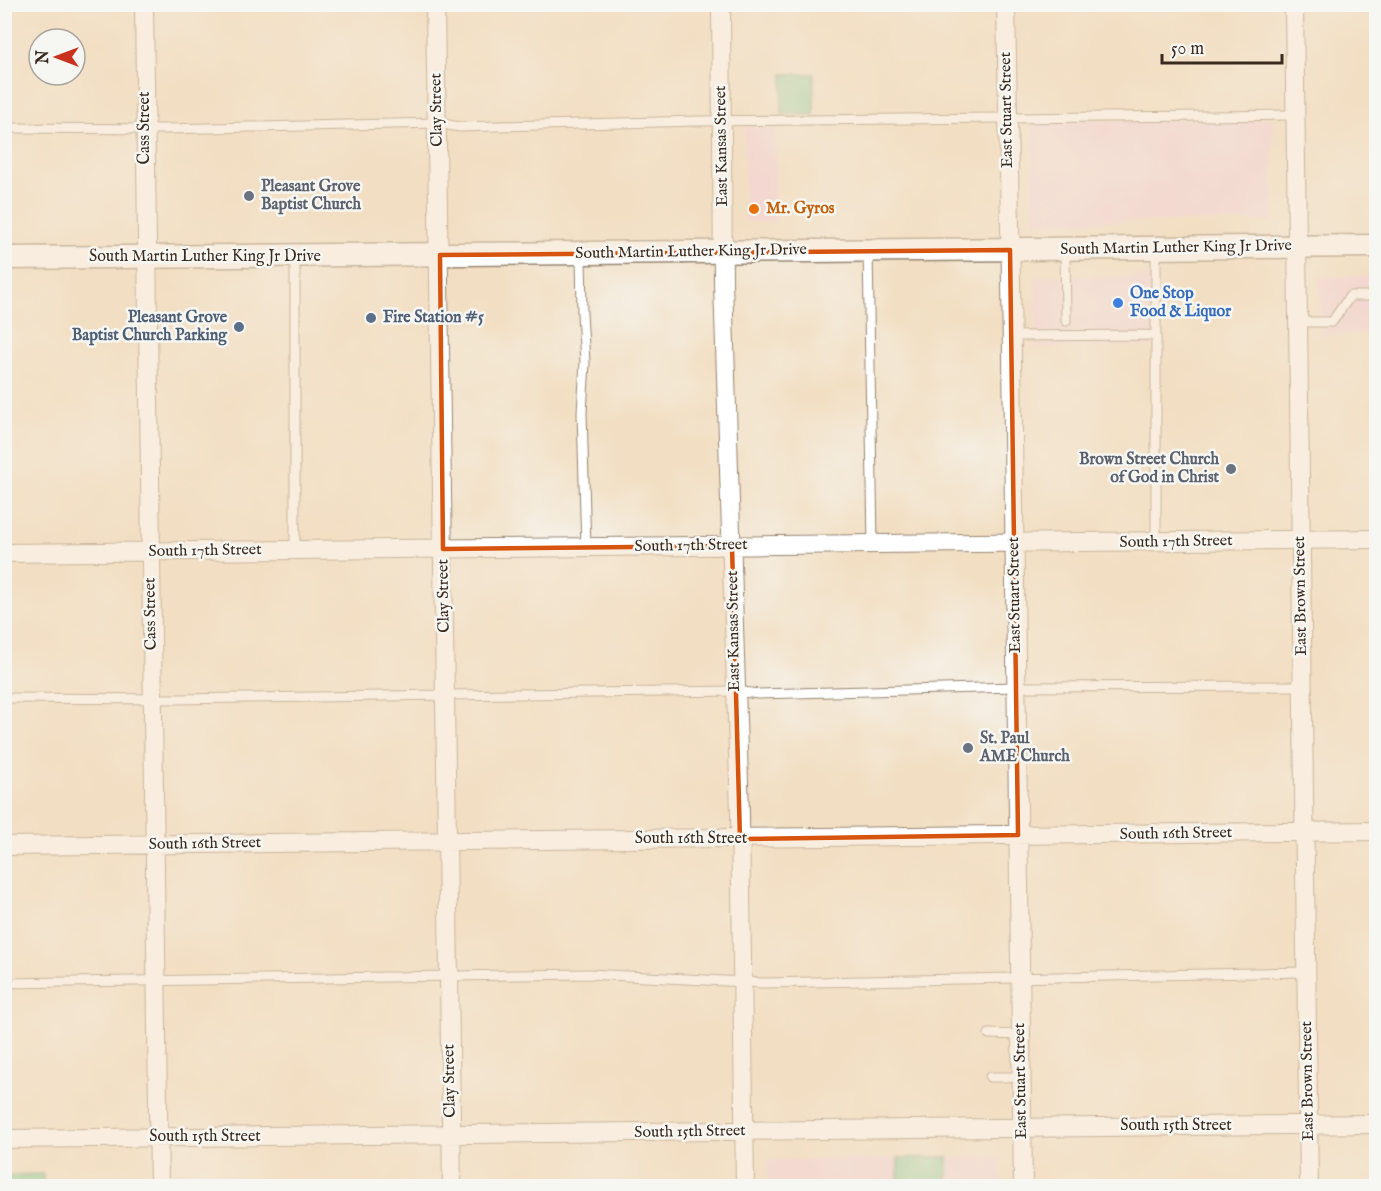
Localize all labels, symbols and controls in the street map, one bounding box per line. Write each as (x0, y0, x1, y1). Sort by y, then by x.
north arrow (27, 27, 87, 87)
scale bar (1162, 27, 1282, 65)
text: 50 m (1171, 38, 1204, 61)
text: N (34, 50, 54, 65)
street label: East Stuart Street (996, 51, 1018, 168)
street label: Clay Street (426, 72, 448, 147)
street label: East Kansas Street (711, 85, 733, 207)
street label: Cass Street (135, 91, 155, 164)
place label: Pleasant Grove Baptist Church (261, 177, 361, 215)
marker: Pleasant Grove Baptist Church (242, 189, 256, 203)
place label: Mr. Gyros (766, 199, 835, 219)
marker: Mr. Gyros (747, 202, 761, 216)
street label: South Martin Luther King Jr Drive (1060, 236, 1292, 260)
street label: South Martin Luther King Jr Drive (575, 240, 807, 264)
street label: South Martin Luther King Jr Drive (89, 247, 321, 267)
place label: One Stop Food & Liquor (1130, 284, 1231, 322)
marker: One Stop Food & Liquor (1111, 296, 1125, 310)
place label: Pleasant Grove Baptist Church Parking (72, 308, 228, 346)
place label: Fire Station #5 (383, 308, 484, 328)
marker: Fire Station #5 (364, 311, 378, 325)
marker: Pleasant Grove Baptist Church Parking (232, 320, 246, 334)
place label: Brown Street Church of God in Christ (1079, 450, 1220, 488)
marker: Brown Street Church of God in Christ (1224, 462, 1238, 476)
street label: South 17th Street (1119, 531, 1233, 553)
street label: South 17th Street (634, 535, 748, 557)
street label: East Brown Street (1290, 535, 1312, 656)
street label: East Stuart Street (1004, 536, 1026, 653)
street label: South 17th Street (148, 540, 262, 562)
street label: Clay Street (433, 558, 455, 633)
street label: East Kansas Street (723, 570, 745, 692)
street label: Cass Street (140, 577, 162, 651)
place label: St. Paul AME Church (979, 729, 1070, 767)
marker: St. Paul AME Church (961, 741, 975, 755)
street label: South 16th Street (1120, 823, 1233, 845)
street label: South 16th Street (635, 829, 748, 849)
street label: South 16th Street (149, 833, 262, 855)
street label: East Brown Street (1297, 1020, 1319, 1141)
street label: East Stuart Street (1010, 1022, 1032, 1139)
street label: Clay Street (439, 1043, 461, 1118)
street label: South 15th Street (1120, 1116, 1232, 1136)
street label: South 15th Street (634, 1121, 746, 1143)
street label: South 15th Street (149, 1127, 261, 1147)

